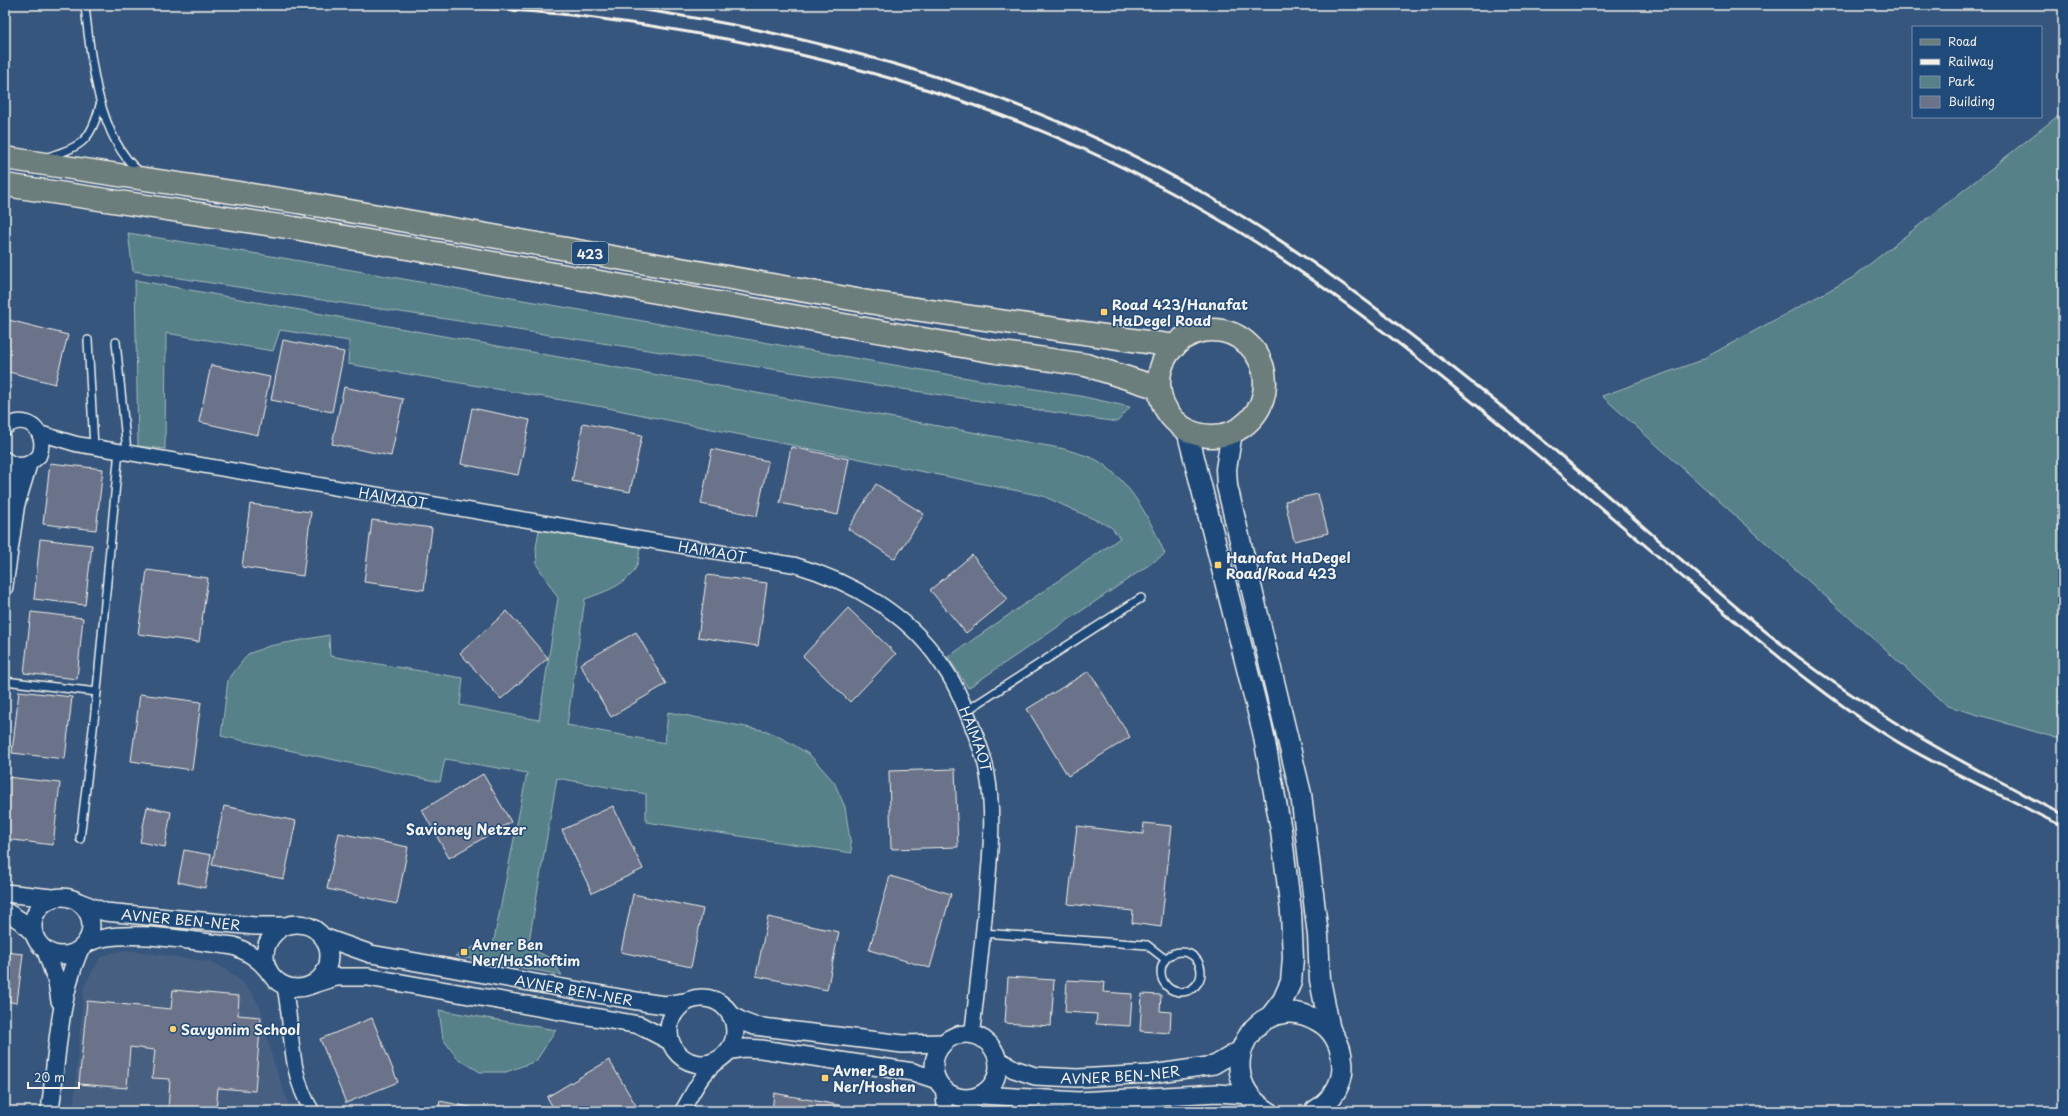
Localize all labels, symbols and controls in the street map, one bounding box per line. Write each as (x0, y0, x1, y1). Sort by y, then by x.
legend (1912, 26, 2042, 118)
text: Road (1948, 32, 1977, 50)
text: Railway (1948, 52, 1994, 70)
text: Park (1948, 72, 1975, 90)
text: Building (1948, 92, 1995, 110)
road number: 423 (572, 242, 608, 264)
place label: Road 423/Hanafat HaDegel Road (1112, 294, 1248, 331)
marker: Road 423/Hanafat HaDegel Road (1099, 307, 1109, 317)
street label: HAIMAOT (357, 481, 429, 513)
street label: HAIMAOT (677, 535, 748, 567)
place label: Hanafat HaDegel Road/Road 423 (1226, 547, 1350, 584)
marker: Hanafat HaDegel Road/Road 423 (1213, 560, 1223, 570)
street label: HAIMAOT (955, 703, 997, 774)
district label: Savioney Netzer (406, 817, 527, 840)
street label: AVNER BEN-NER (120, 903, 241, 935)
place label: Avner Ben Ner/HaShoftim (471, 934, 580, 971)
marker: Avner Ben Ner/HaShoftim (459, 947, 469, 957)
street label: AVNER BEN-NER (513, 969, 635, 1011)
place label: Savyonim School (181, 1019, 300, 1040)
marker: Savyonim School (168, 1024, 178, 1034)
place label: Avner Ben Ner/Hoshen (832, 1060, 916, 1097)
street label: AVNER BEN-NER (1060, 1060, 1181, 1089)
scale bar (28, 1064, 79, 1090)
text: 20 m (34, 1068, 65, 1086)
marker: Avner Ben Ner/Hoshen (820, 1073, 830, 1083)

